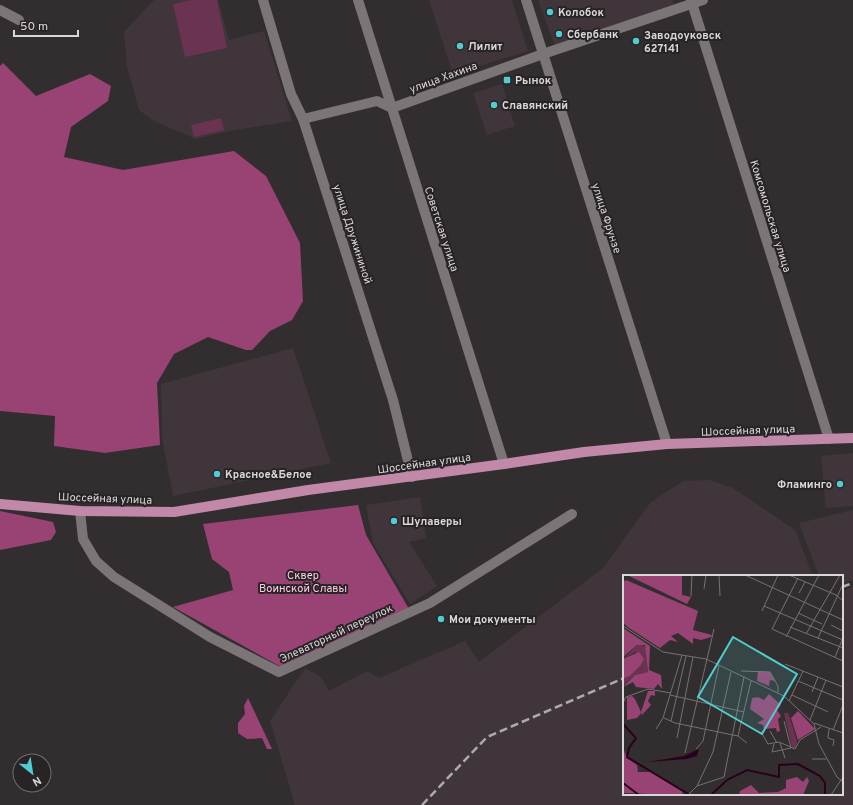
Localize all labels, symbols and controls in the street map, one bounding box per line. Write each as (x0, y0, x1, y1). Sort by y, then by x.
place label: Колобок (558, 6, 604, 20)
marker: Колобок (545, 7, 555, 17)
scale bar (14, 12, 78, 38)
text: 50 m (20, 19, 48, 35)
place label: Сбербанк (567, 28, 619, 42)
marker: Сбербанк (554, 29, 564, 39)
place label: Заводоуковск 627141 (644, 29, 722, 56)
marker: Заводоуковск 627141 (631, 36, 641, 46)
place label: Лилит (468, 40, 502, 54)
marker: Лилит (455, 41, 465, 51)
street label: улица Хахина (407, 59, 479, 97)
place label: Рынок (515, 74, 552, 88)
marker: Рынок (502, 75, 512, 85)
place label: Славянский (502, 99, 568, 113)
marker: Славянский (489, 100, 499, 110)
street label: Комсомольская улица (746, 158, 794, 274)
street label: улица Фрунзе (588, 181, 624, 255)
street label: улица Дружининой (329, 183, 375, 286)
street label: Советская улица (421, 185, 461, 274)
street label: Шоссейная улица (701, 422, 796, 440)
street label: Шоссейная улица (377, 450, 472, 477)
place label: Красное&Белое (225, 468, 312, 482)
marker: Красное&Белое (212, 469, 222, 479)
place label: Фламинго (777, 478, 832, 492)
marker: Фламинго (835, 479, 845, 489)
street label: Шоссейная улица (58, 490, 152, 508)
place label: Шулаверы (402, 515, 462, 529)
marker: Шулаверы (389, 516, 399, 526)
park label: Сквер Воинской Славы (259, 569, 347, 596)
inset map (623, 575, 843, 795)
street label: Элеваторный переулок (278, 602, 395, 666)
place label: Мои документы (449, 613, 535, 627)
marker: Мои документы (436, 614, 446, 624)
north arrow (12, 753, 52, 793)
text: N (30, 773, 43, 789)

